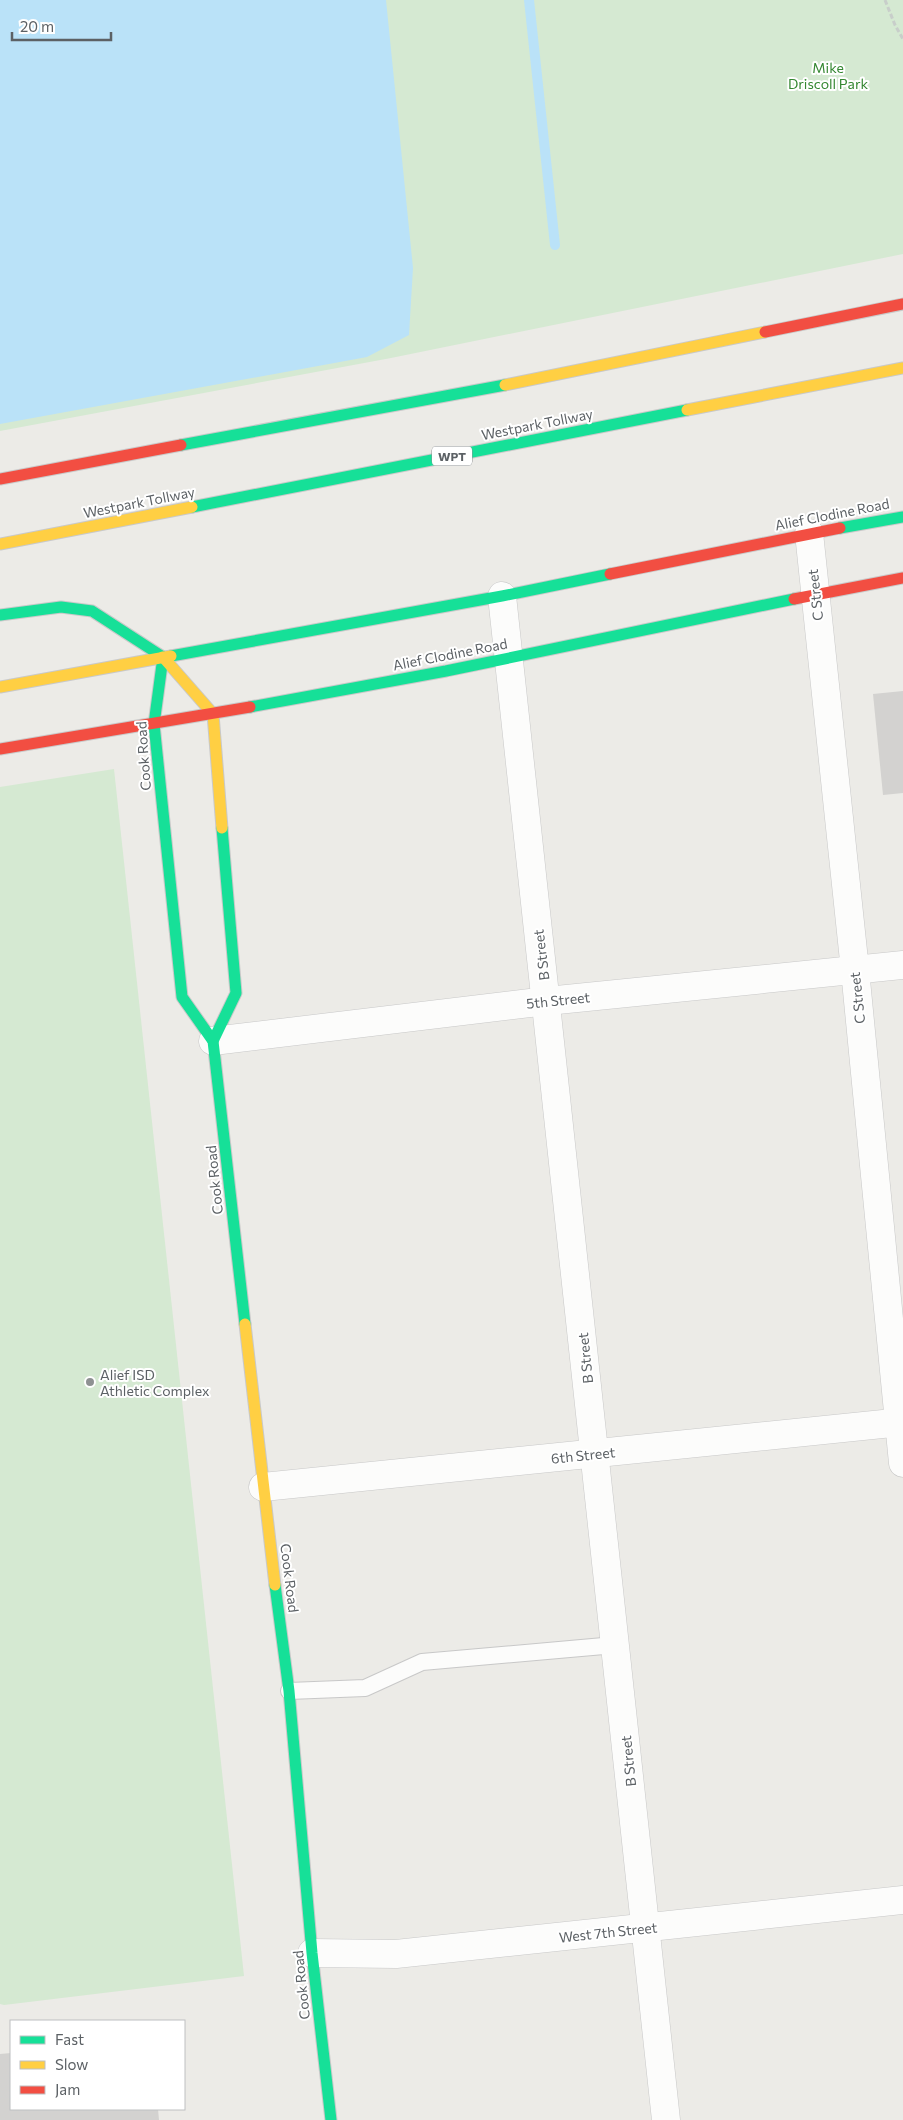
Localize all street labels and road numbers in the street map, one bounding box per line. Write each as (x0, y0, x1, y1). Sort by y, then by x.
street label: Westpark Tollway (480, 405, 594, 443)
road number: WPT (432, 446, 472, 466)
street label: Westpark Tollway (82, 483, 196, 521)
street label: Alief Clodine Road (773, 495, 891, 533)
street label: C Street (804, 568, 826, 622)
street label: Alief Clodine Road (391, 635, 509, 673)
street label: Cook Road (132, 721, 154, 791)
street label: B Street (529, 928, 553, 981)
street label: C Street (846, 971, 868, 1025)
street label: 5th Street (525, 988, 591, 1012)
street label: Cook Road (202, 1145, 226, 1215)
street label: B Street (574, 1331, 596, 1384)
street label: 6th Street (550, 1443, 616, 1467)
street label: Cook Road (277, 1543, 303, 1613)
street label: B Street (617, 1734, 639, 1787)
street label: West 7th Street (558, 1918, 658, 1946)
street label: Cook Road (289, 1950, 313, 2020)

